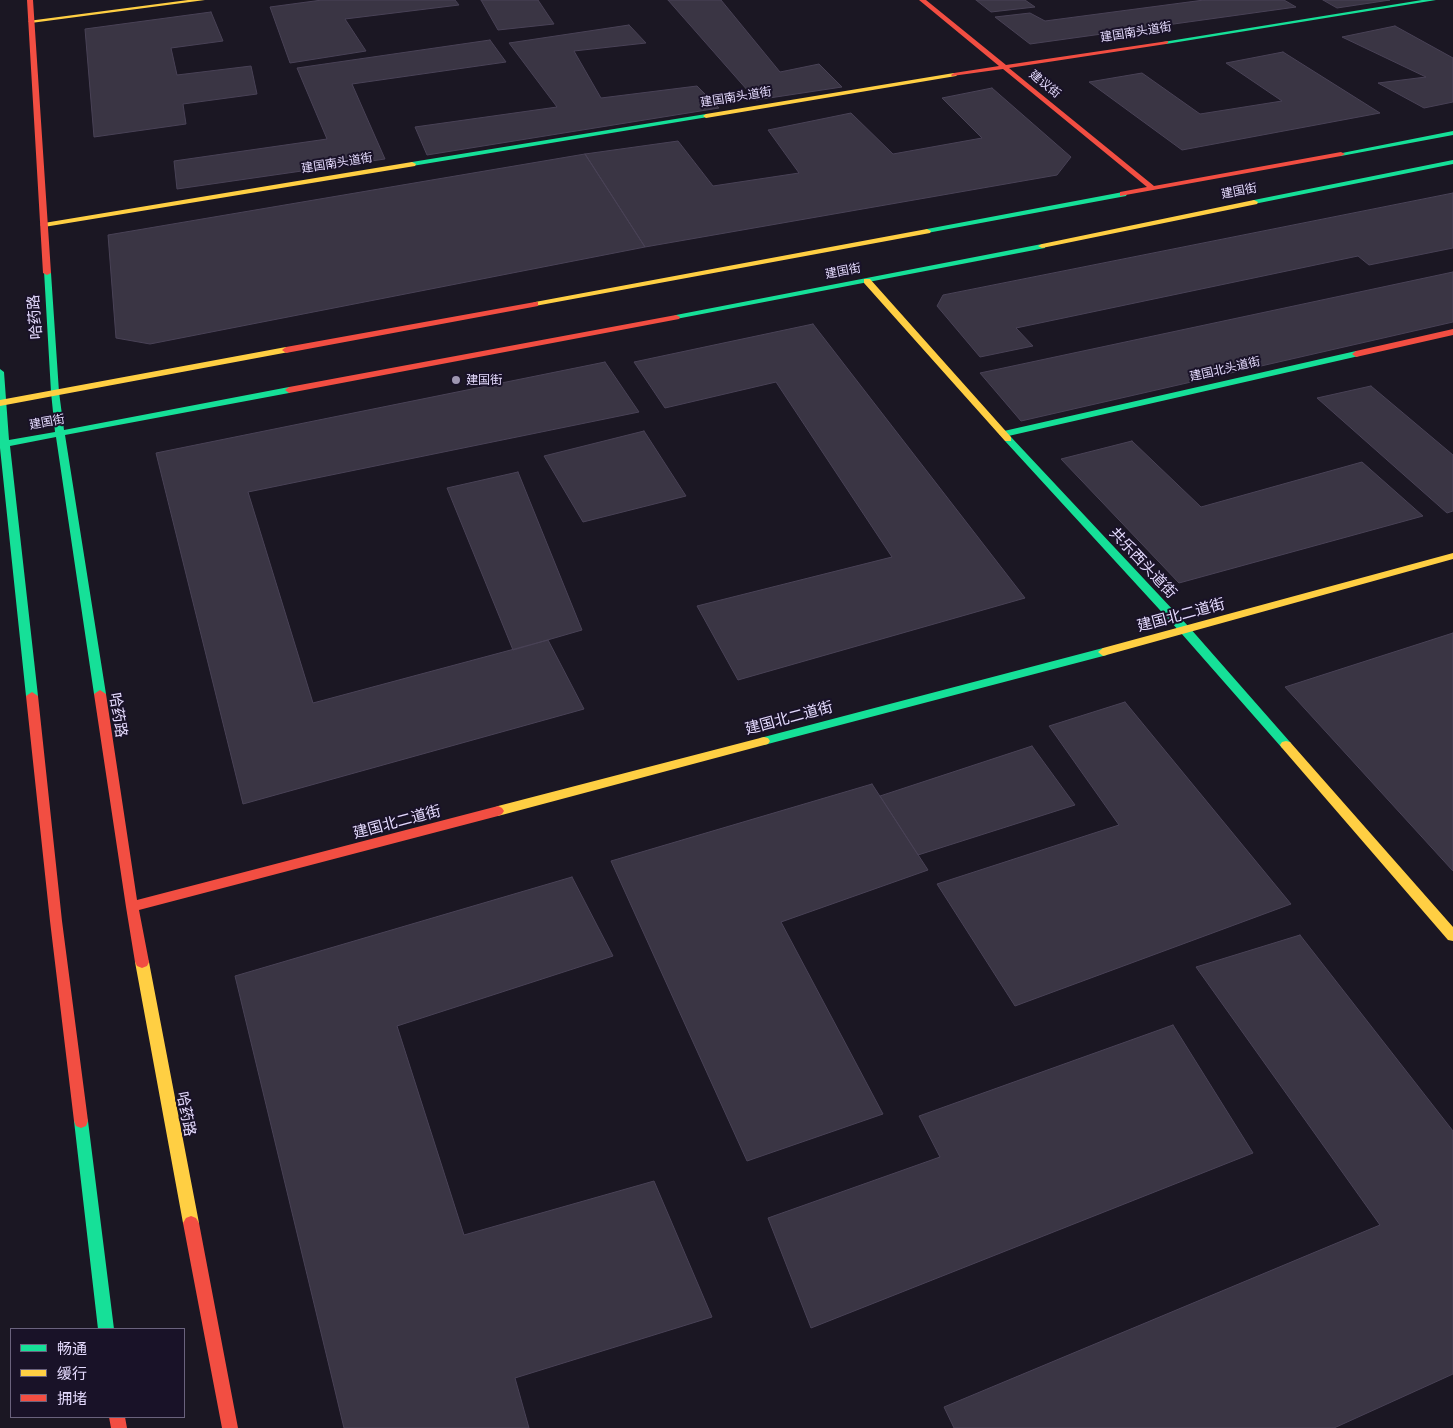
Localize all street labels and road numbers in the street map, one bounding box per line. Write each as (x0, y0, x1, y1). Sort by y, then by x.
street label: 建国南头道街 (1099, 19, 1173, 45)
street label: 建议街 (1026, 67, 1064, 101)
street label: 建国南头道街 (699, 84, 773, 110)
street label: 建国南头道街 (300, 150, 374, 176)
street label: 建国街 (1220, 180, 1258, 202)
street label: 建国街 (824, 260, 862, 282)
street label: 哈药路 (24, 294, 46, 340)
street label: 建国北头道街 (1188, 354, 1262, 384)
street label: 建国街 (28, 412, 66, 432)
street label: 共乐西头道街 (1106, 524, 1180, 602)
street label: 建国北二道街 (1135, 595, 1227, 635)
street label: 哈药路 (106, 691, 130, 739)
street label: 建国北二道街 (743, 698, 835, 738)
street label: 建国北二道街 (351, 802, 443, 842)
street label: 哈药路 (173, 1090, 199, 1138)

